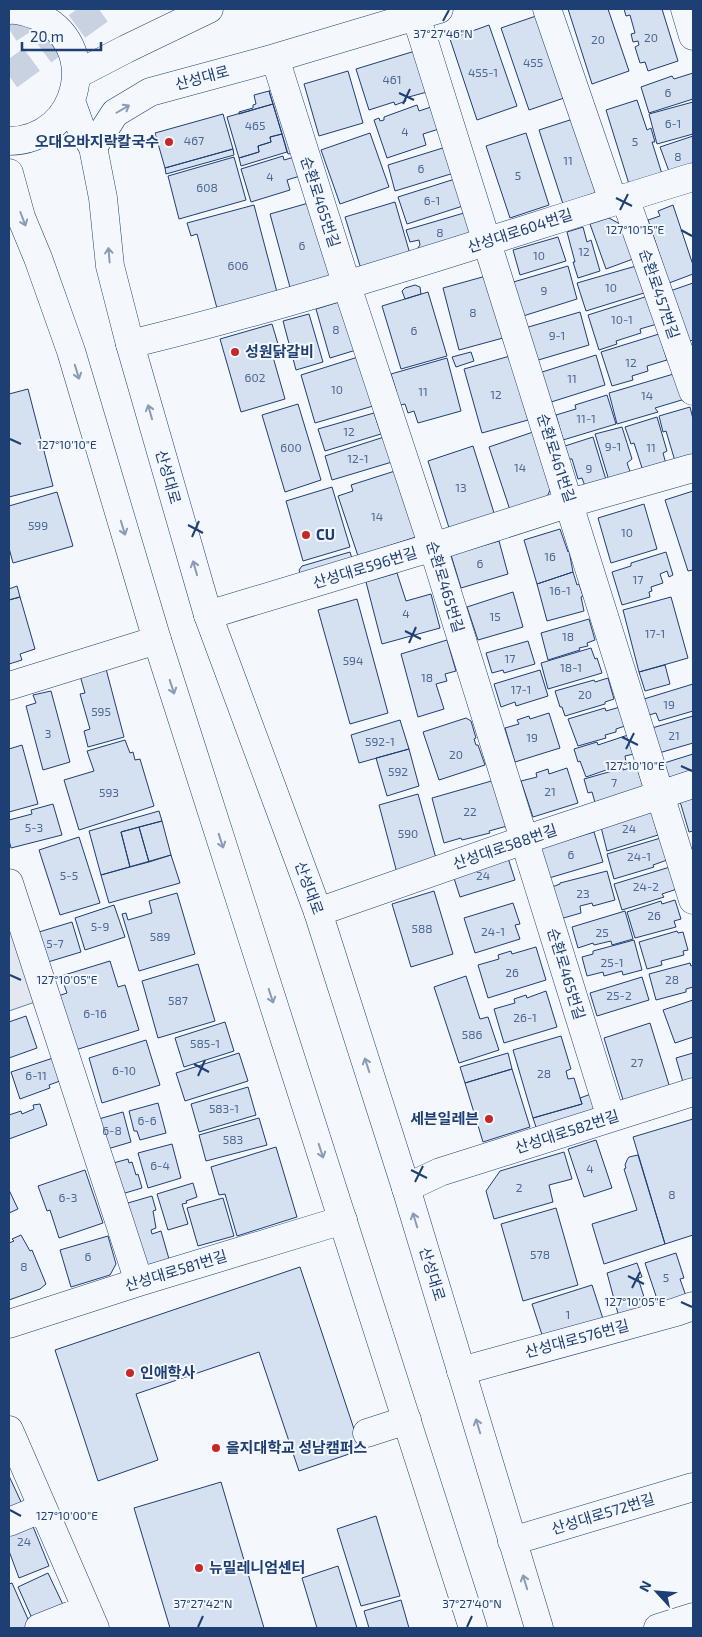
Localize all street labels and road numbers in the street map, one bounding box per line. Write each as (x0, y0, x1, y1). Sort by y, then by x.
street label: 산성대로 (173, 61, 231, 93)
street label: 순환로465번길 (297, 154, 343, 250)
street label: 산성대로604번길 (465, 205, 575, 256)
street label: 순환로457번길 (636, 246, 684, 341)
street label: 순환로461번길 (534, 411, 580, 505)
street label: 산성대로 (153, 448, 185, 506)
street label: 순환로465번길 (423, 539, 468, 635)
street label: 산성대로596번길 (310, 543, 419, 591)
street label: 산성대로588번길 (450, 820, 559, 872)
street label: 산성대로 (292, 859, 328, 917)
street label: 순환로465번길 (544, 926, 589, 1022)
street label: 산성대로582번길 (512, 1106, 621, 1156)
street label: 산성대로 (416, 1245, 450, 1303)
street label: 산성대로581번길 (122, 1246, 229, 1294)
street label: 산성대로576번길 (523, 1315, 631, 1361)
street label: 산성대로572번길 (549, 1489, 656, 1537)

